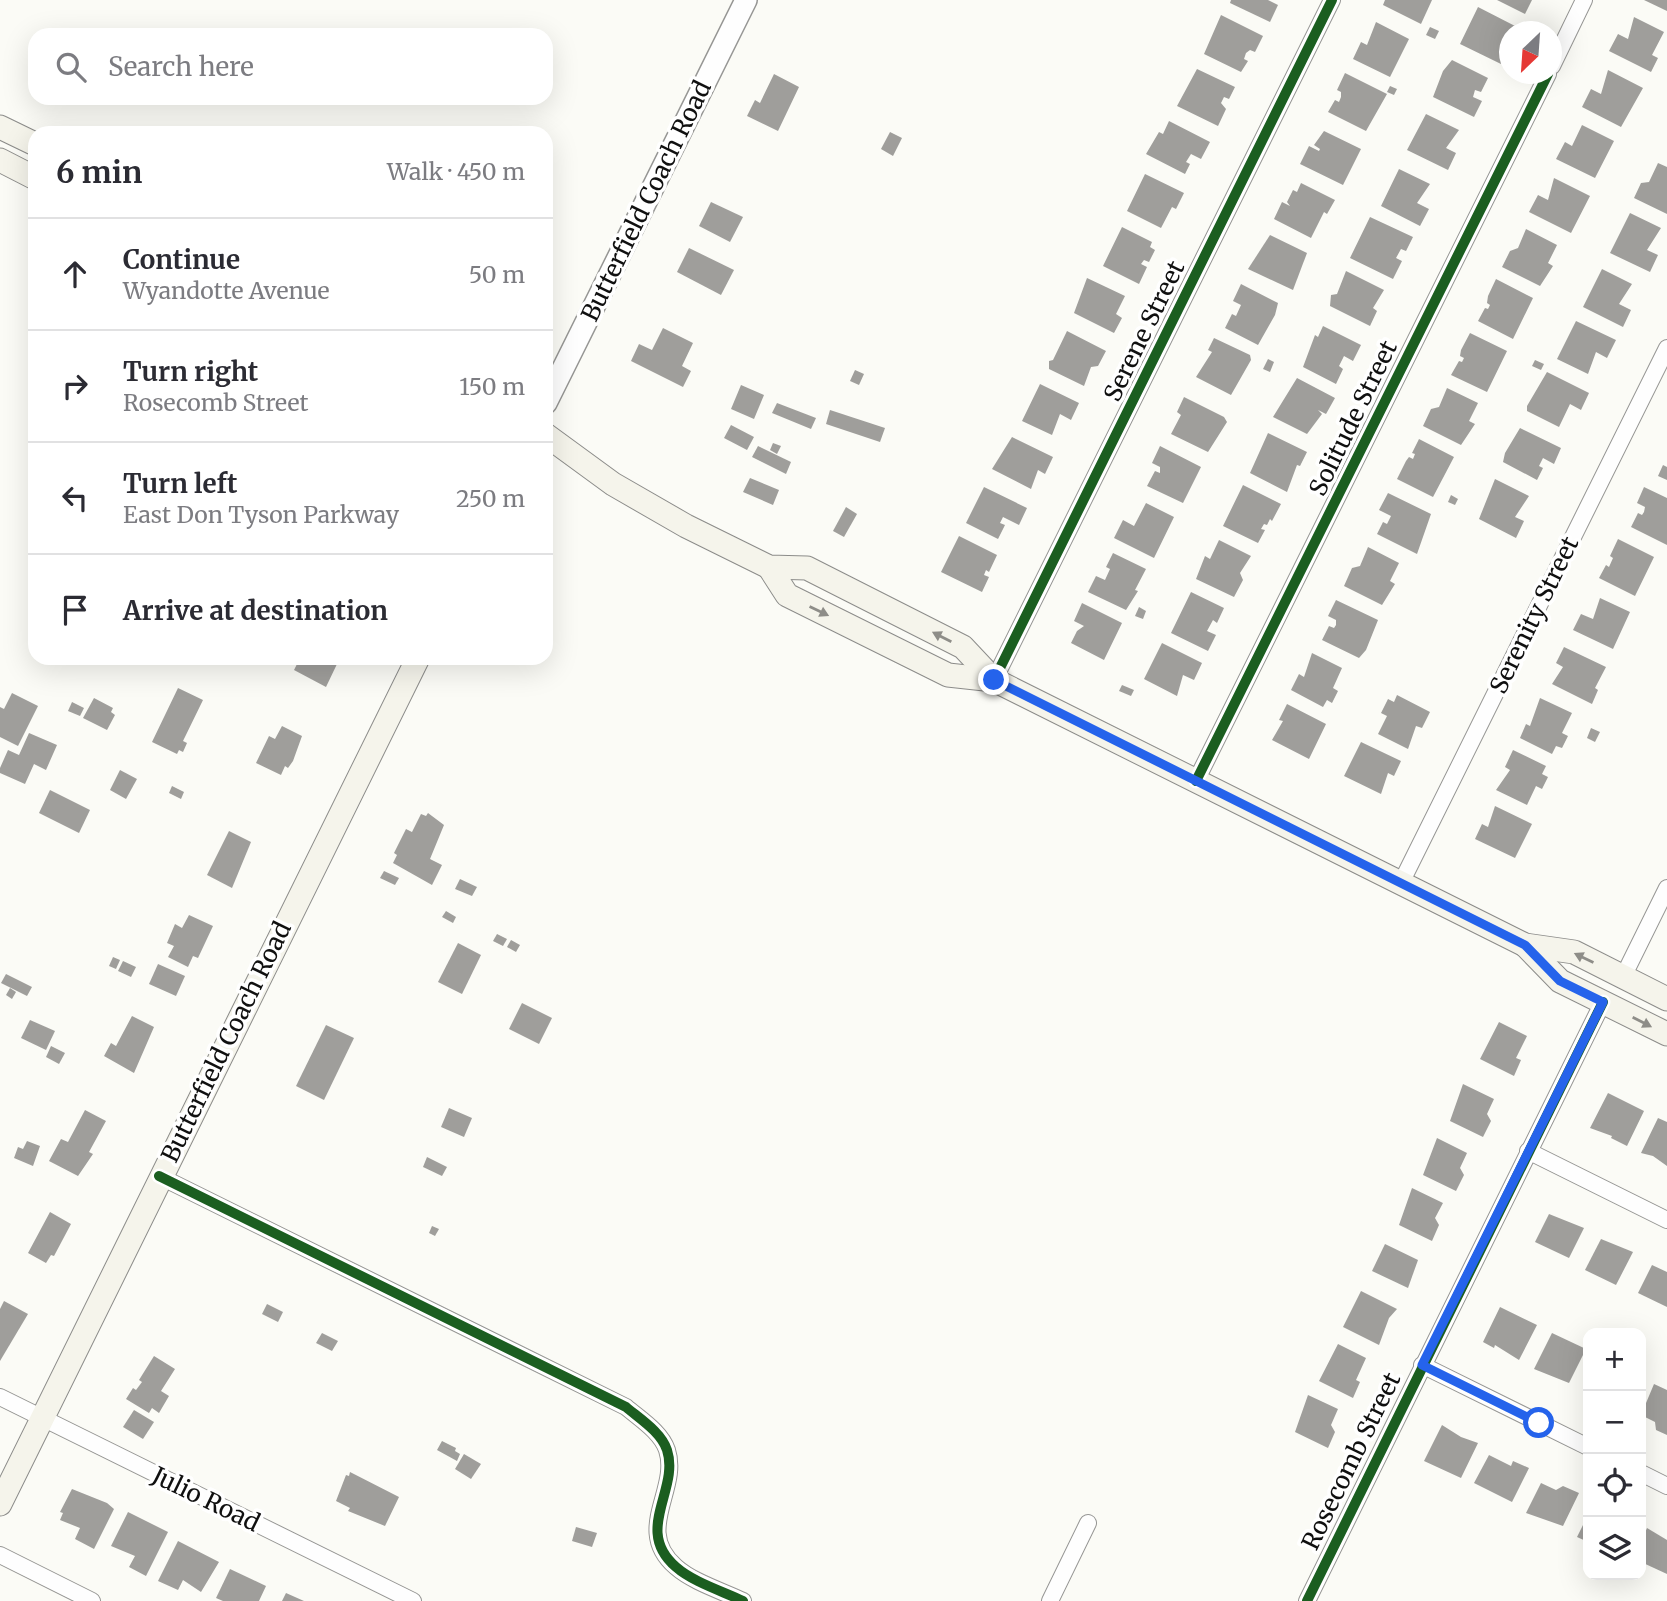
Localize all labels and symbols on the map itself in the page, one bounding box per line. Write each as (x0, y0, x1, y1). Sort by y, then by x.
north arrow (1499, 21, 1562, 84)
street label: Butterfield Coach Road (574, 76, 718, 326)
street label: Serene Street (1097, 255, 1192, 406)
street label: Solitude Street (1302, 335, 1404, 501)
street label: Serenity Street (1483, 531, 1586, 699)
one-way arrow (809, 605, 829, 616)
one-way arrow (932, 631, 952, 643)
route end (978, 664, 1009, 695)
street label: Butterfield Coach Road (154, 917, 298, 1167)
one-way arrow (1574, 952, 1594, 963)
one-way arrow (1632, 1016, 1652, 1027)
street label: Rosecomb Street (1295, 1367, 1408, 1555)
route start (1523, 1407, 1554, 1438)
street label: Julio Road (146, 1459, 265, 1538)

